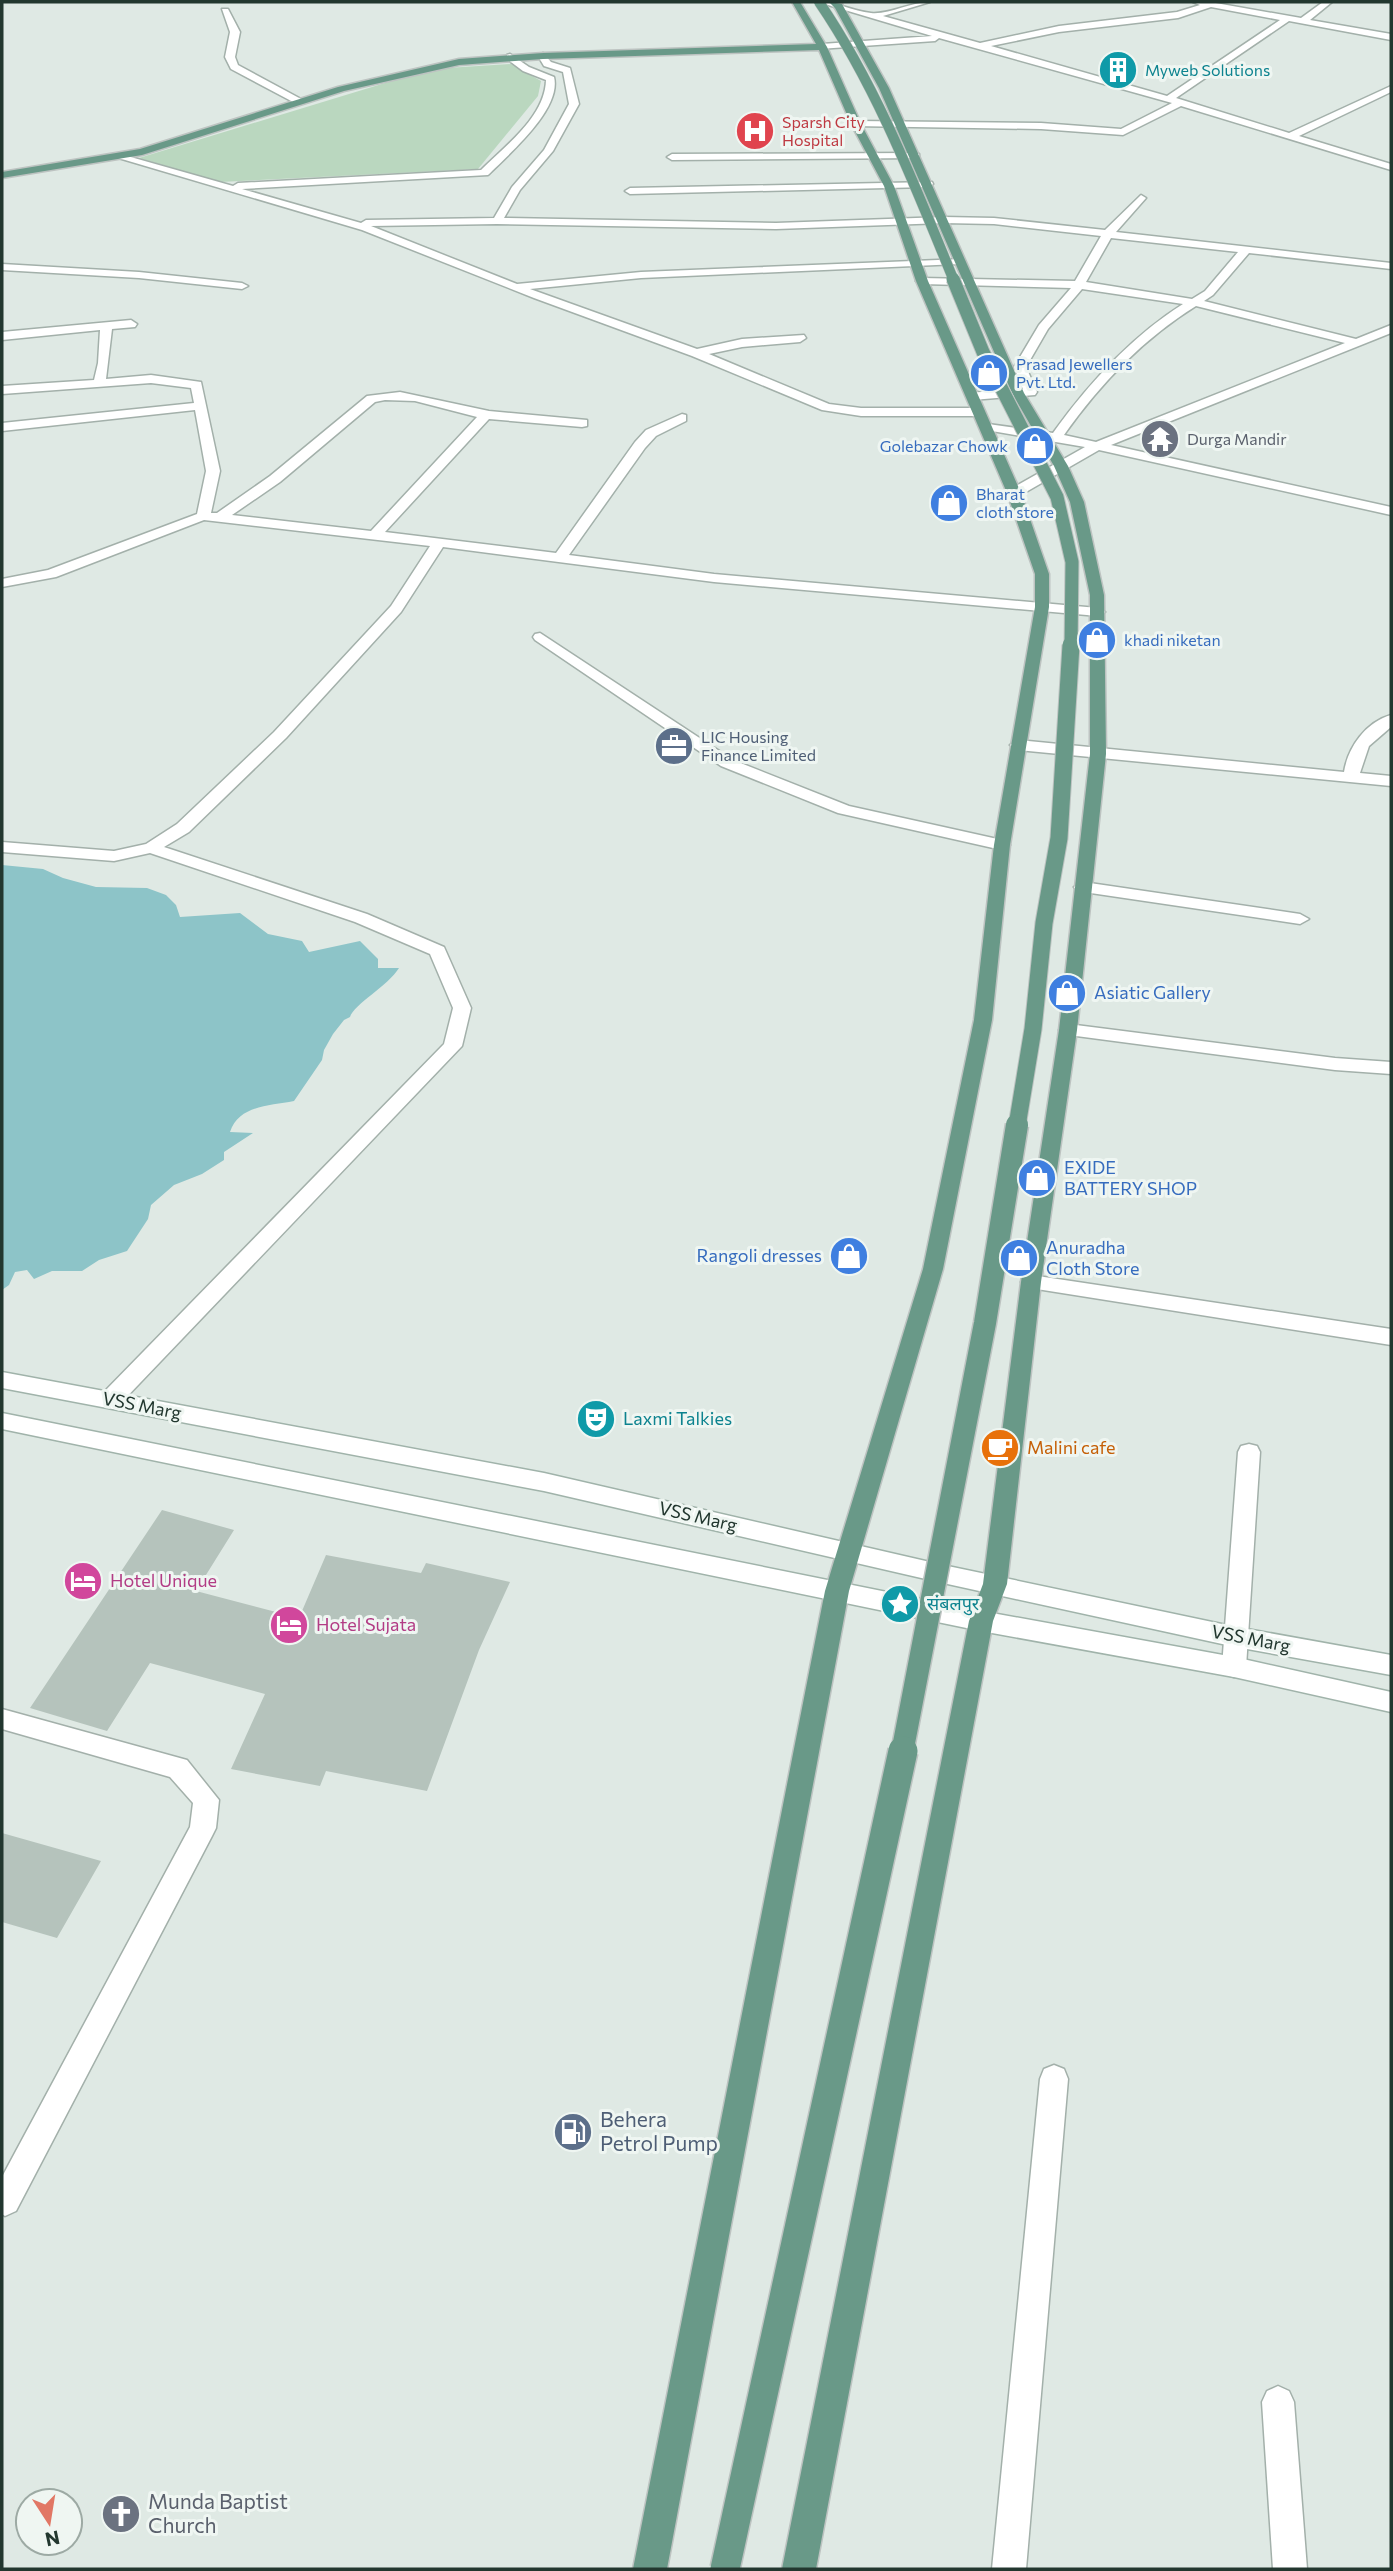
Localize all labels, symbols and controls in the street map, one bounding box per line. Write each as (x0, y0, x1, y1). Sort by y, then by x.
building icon: Myweb Solutions (1097, 49, 1139, 91)
place label: Myweb Solutions (1145, 60, 1270, 79)
hospital icon: Sparsh City Hospital (734, 110, 776, 152)
place label: Sparsh City Hospital (782, 112, 865, 149)
shop icon: Prasad Jewellers Pvt. Ltd. (968, 352, 1010, 394)
place label: Prasad Jewellers Pvt. Ltd. (1016, 354, 1132, 391)
temple icon: Durga Mandir (1139, 418, 1181, 460)
shop icon: Golebazar Chowk (1014, 425, 1056, 467)
place label: Durga Mandir (1187, 429, 1287, 448)
place label: Golebazar Chowk (880, 436, 1008, 455)
shop icon: Bharat cloth store (928, 482, 970, 524)
place label: Bharat cloth store (976, 484, 1054, 521)
shop icon: khadi niketan (1076, 619, 1118, 661)
place label: khadi niketan (1124, 630, 1221, 649)
office icon: LIC Housing Finance Limited (653, 725, 695, 767)
place label: LIC Housing Finance Limited (701, 727, 816, 764)
shop icon: Asiatic Gallery (1046, 972, 1088, 1014)
place label: Asiatic Gallery (1094, 981, 1211, 1003)
place label: EXIDE BATTERY SHOP (1064, 1156, 1197, 1199)
shop icon: EXIDE BATTERY SHOP (1016, 1157, 1058, 1199)
shop icon: Rangoli dresses (828, 1235, 870, 1277)
place label: Anuradha Cloth Store (1046, 1236, 1139, 1279)
shop icon: Anuradha Cloth Store (998, 1237, 1040, 1279)
place label: Rangoli dresses (696, 1244, 822, 1266)
street label: VSS Marg (101, 1387, 184, 1423)
theatre icon: Laxmi Talkies (575, 1398, 617, 1440)
place label: Laxmi Talkies (623, 1407, 732, 1429)
cafe icon: Malini cafe (979, 1427, 1021, 1469)
place label: Malini cafe (1027, 1436, 1116, 1458)
street label: VSS Marg (657, 1496, 740, 1536)
hotel icon: Hotel Unique (62, 1560, 104, 1602)
place label: Hotel Unique (110, 1569, 217, 1591)
place icon: संबलपुर (879, 1583, 921, 1625)
place label: संबलपुर (927, 1592, 980, 1616)
hotel icon: Hotel Sujata (268, 1604, 310, 1646)
place label: Hotel Sujata (316, 1613, 416, 1635)
street label: VSS Marg (1210, 1620, 1293, 1656)
place label: Behera Petrol Pump (600, 2106, 718, 2155)
fuel station icon: Behera Petrol Pump (552, 2111, 594, 2153)
north arrow (14, 2487, 84, 2557)
place label: Munda Baptist Church (148, 2488, 288, 2537)
church icon: Munda Baptist Church (100, 2493, 142, 2535)
text: N (43, 2526, 62, 2552)

